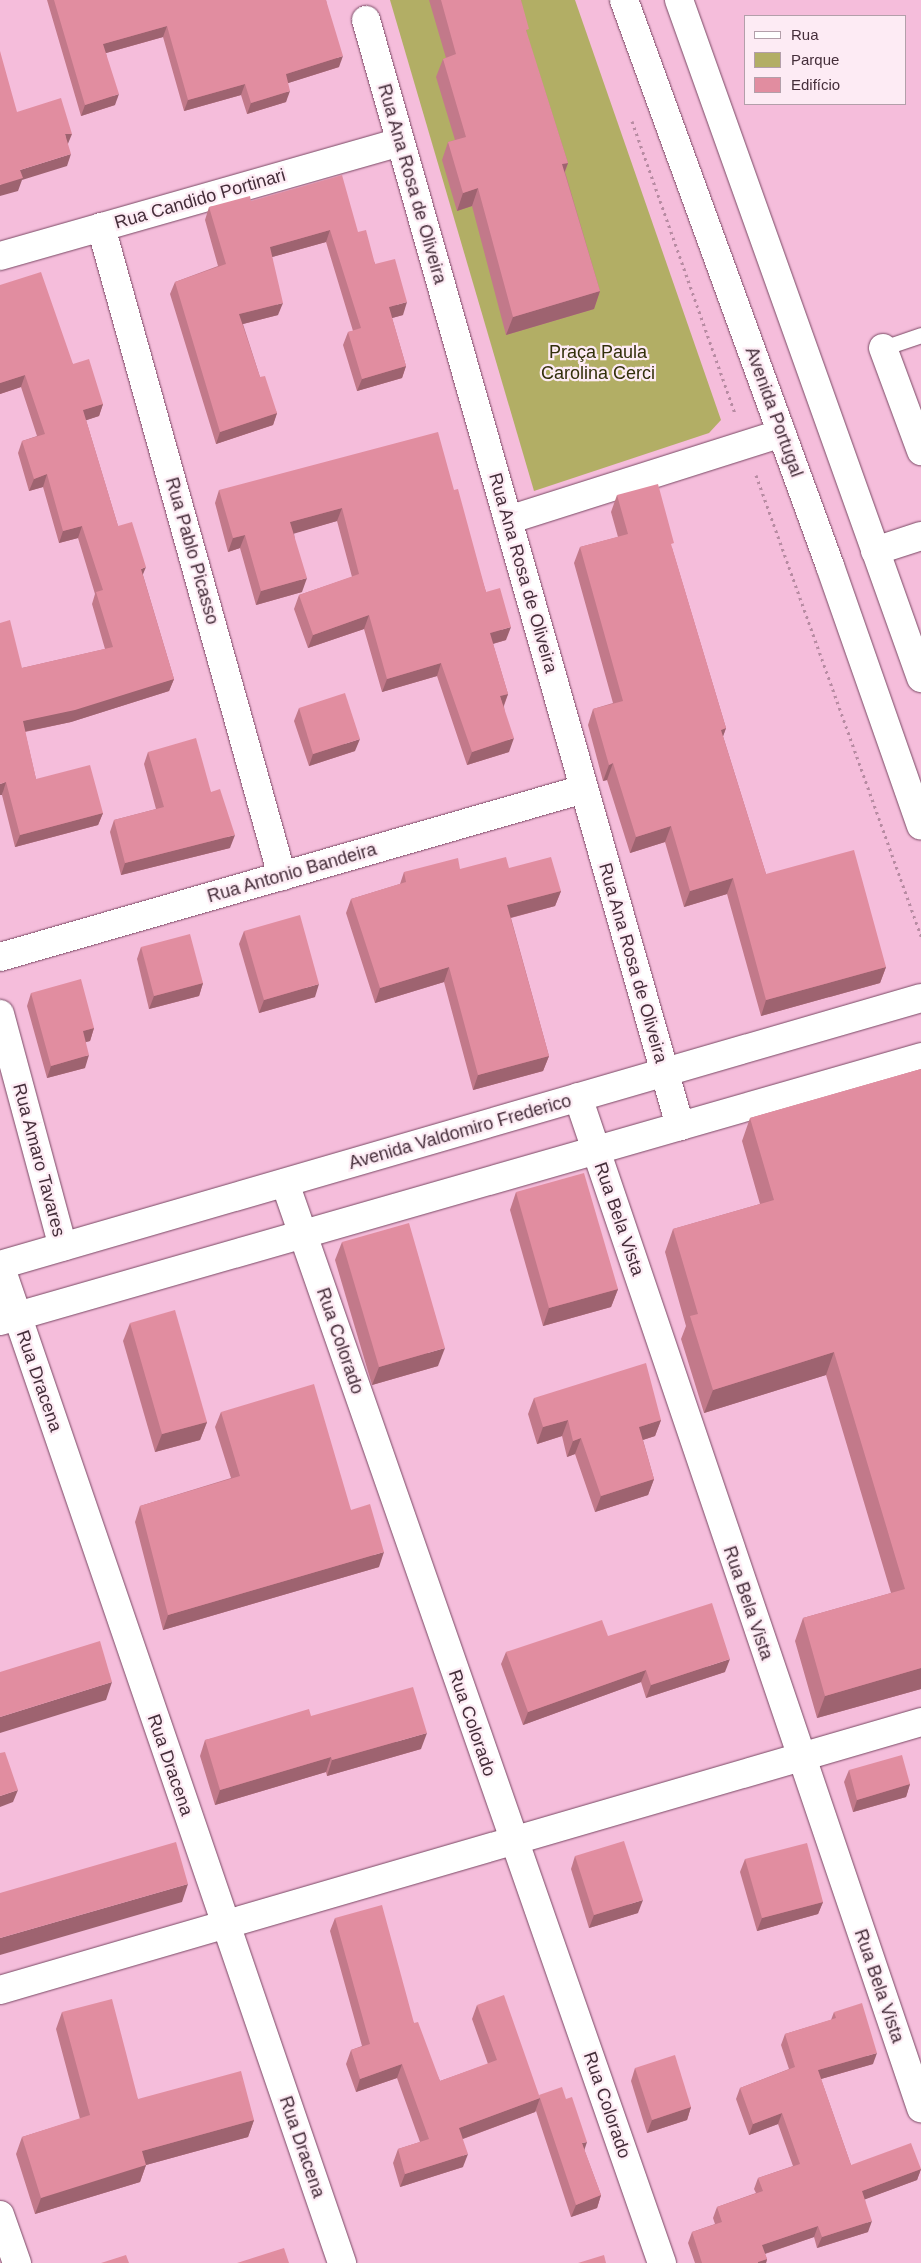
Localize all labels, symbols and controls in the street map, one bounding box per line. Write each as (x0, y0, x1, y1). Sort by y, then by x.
legend (744, 15, 906, 105)
text: Rua (791, 26, 819, 43)
text: Parque (791, 51, 839, 68)
text: Edifício (791, 76, 840, 93)
street label: Rua Ana Rosa de Oliveira (373, 81, 451, 287)
street label: Rua Candido Portinari (112, 164, 288, 234)
park label: Praça Paula Carolina Cerci (541, 342, 655, 384)
street label: Avenida Portugal (740, 344, 808, 480)
street label: Rua Ana Rosa de Oliveira (484, 470, 562, 676)
street label: Rua Pablo Picasso (161, 475, 223, 627)
street label: Rua Antonio Bandeira (204, 838, 380, 908)
street label: Rua Ana Rosa de Oliveira (594, 860, 672, 1066)
street label: Rua Amaro Tavares (8, 1080, 70, 1240)
street label: Avenida Valdomiro Frederico (346, 1090, 574, 1174)
street label: Rua Bela Vista (589, 1159, 649, 1279)
street label: Rua Colorado (312, 1285, 368, 1397)
street label: Rua Dracena (12, 1327, 66, 1435)
street label: Rua Bela Vista (718, 1543, 778, 1663)
street label: Rua Colorado (444, 1667, 500, 1779)
street label: Rua Dracena (143, 1711, 197, 1819)
street label: Rua Bela Vista (849, 1926, 909, 2046)
street label: Rua Colorado (579, 2049, 635, 2161)
street label: Rua Dracena (275, 2093, 329, 2201)

